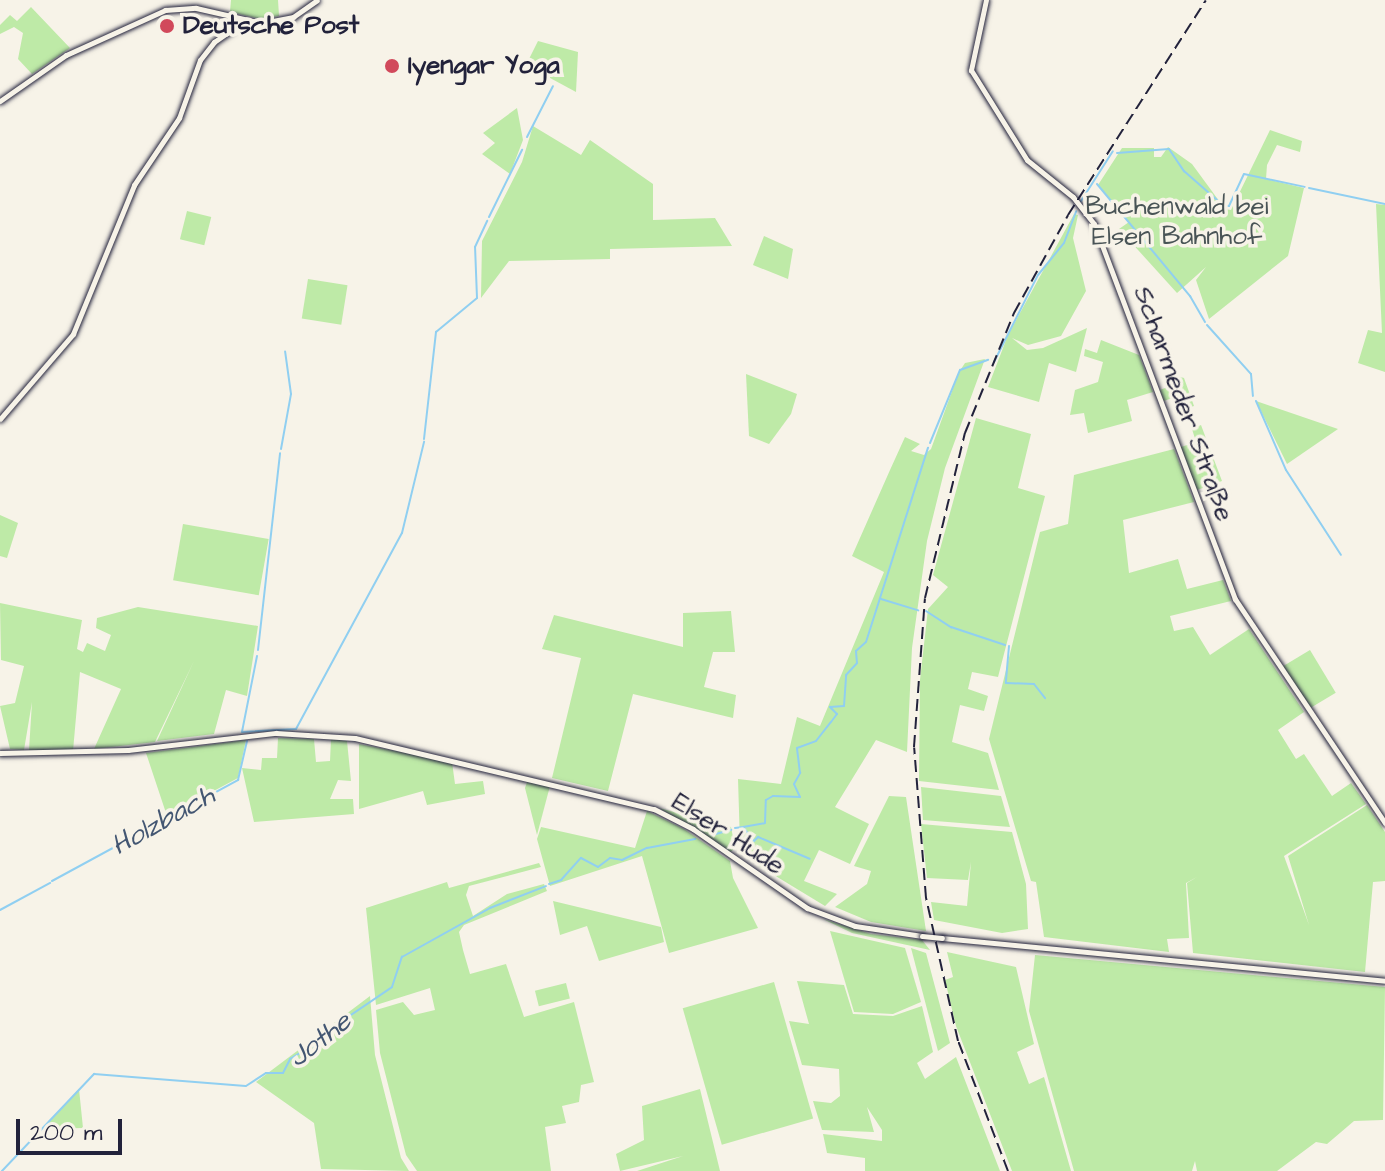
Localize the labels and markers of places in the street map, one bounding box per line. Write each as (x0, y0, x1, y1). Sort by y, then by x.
place label: Deutsche Post (183, 10, 359, 42)
marker: Deutsche Post (158, 17, 176, 35)
place label: Iyengar Yoga (408, 50, 560, 82)
marker: Iyengar Yoga (383, 57, 401, 75)

